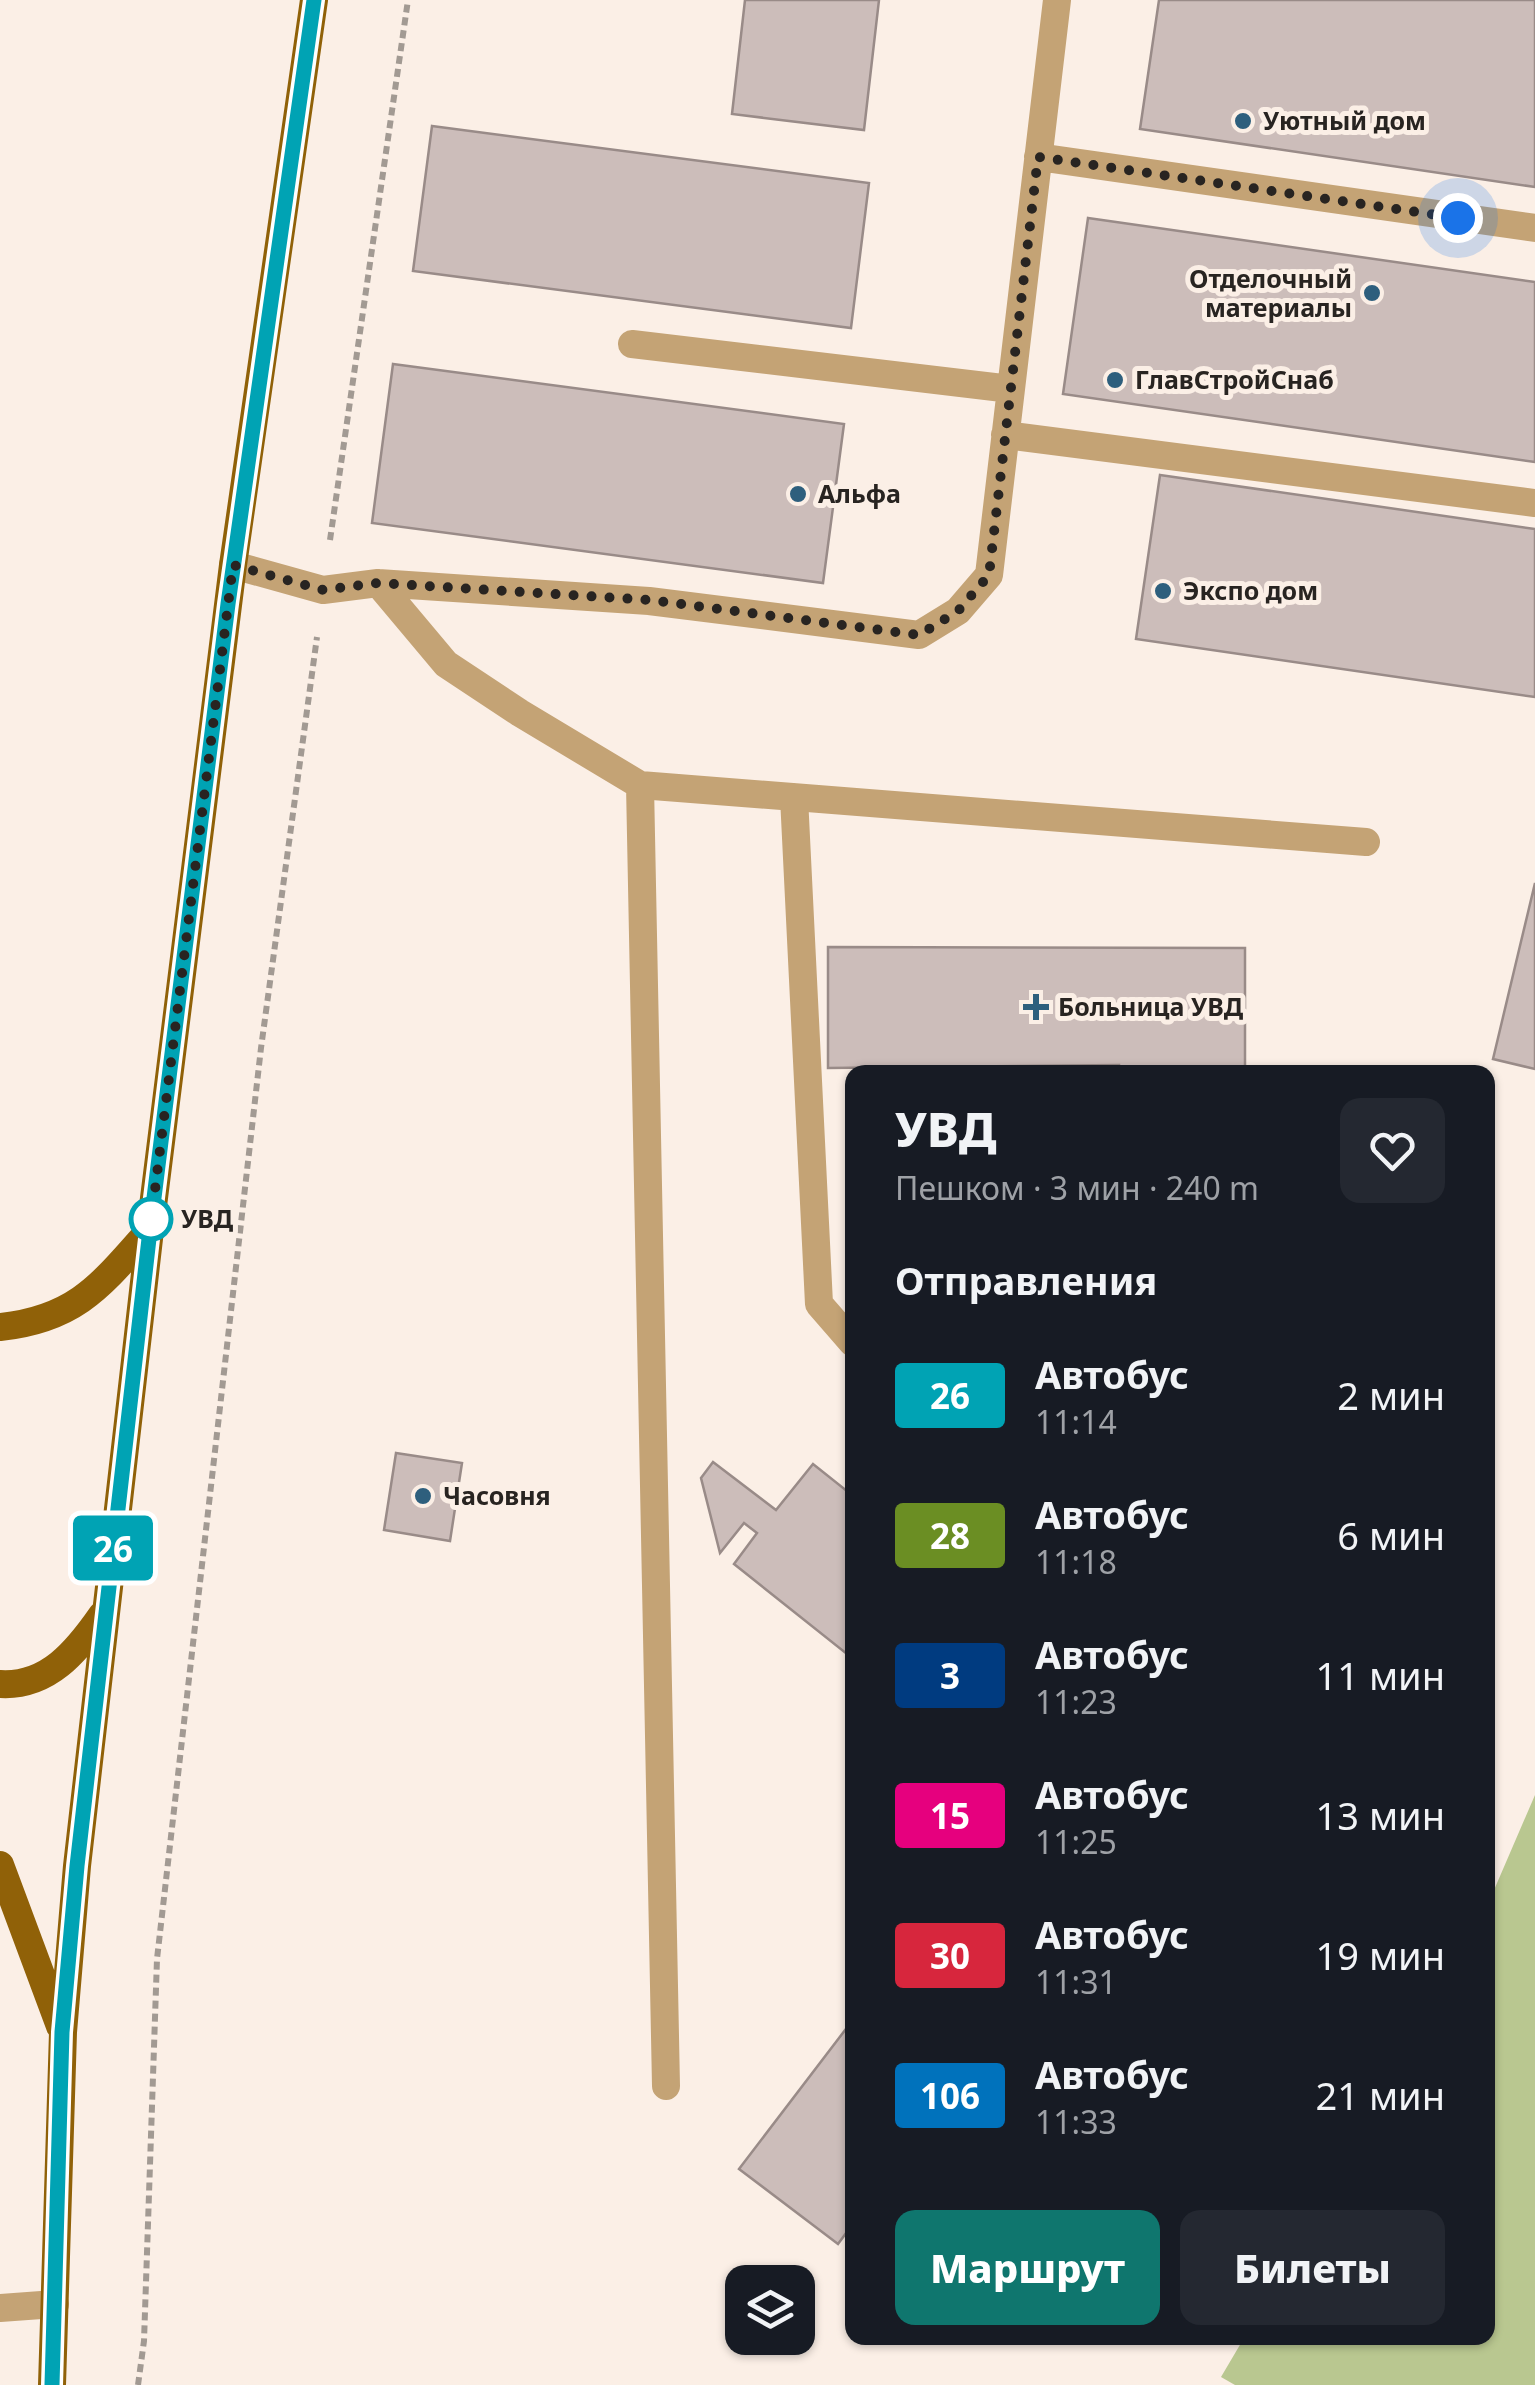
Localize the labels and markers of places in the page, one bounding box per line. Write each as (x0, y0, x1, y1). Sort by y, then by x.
place label: Уютный дом (1263, 103, 1426, 137)
marker: Уютный дом (1232, 110, 1254, 132)
place label: Отделочный материалы (1189, 261, 1352, 324)
marker: Отделочный материалы (1361, 282, 1383, 304)
place label: ГлавСтройСнаб (1135, 362, 1334, 396)
marker: ГлавСтройСнаб (1104, 369, 1126, 391)
place label: Альфа (818, 476, 901, 510)
marker: Альфа (787, 483, 809, 505)
place label: Экспо дом (1183, 573, 1318, 607)
marker: Экспо дом (1152, 580, 1174, 602)
place label: Больница УВД (1058, 989, 1244, 1023)
marker: Больница УВД (1023, 994, 1049, 1020)
marker: УВД (130, 1198, 172, 1240)
place label: УВД (181, 1201, 234, 1235)
place label: Часовня (443, 1478, 551, 1512)
marker: Часовня (412, 1485, 434, 1507)

